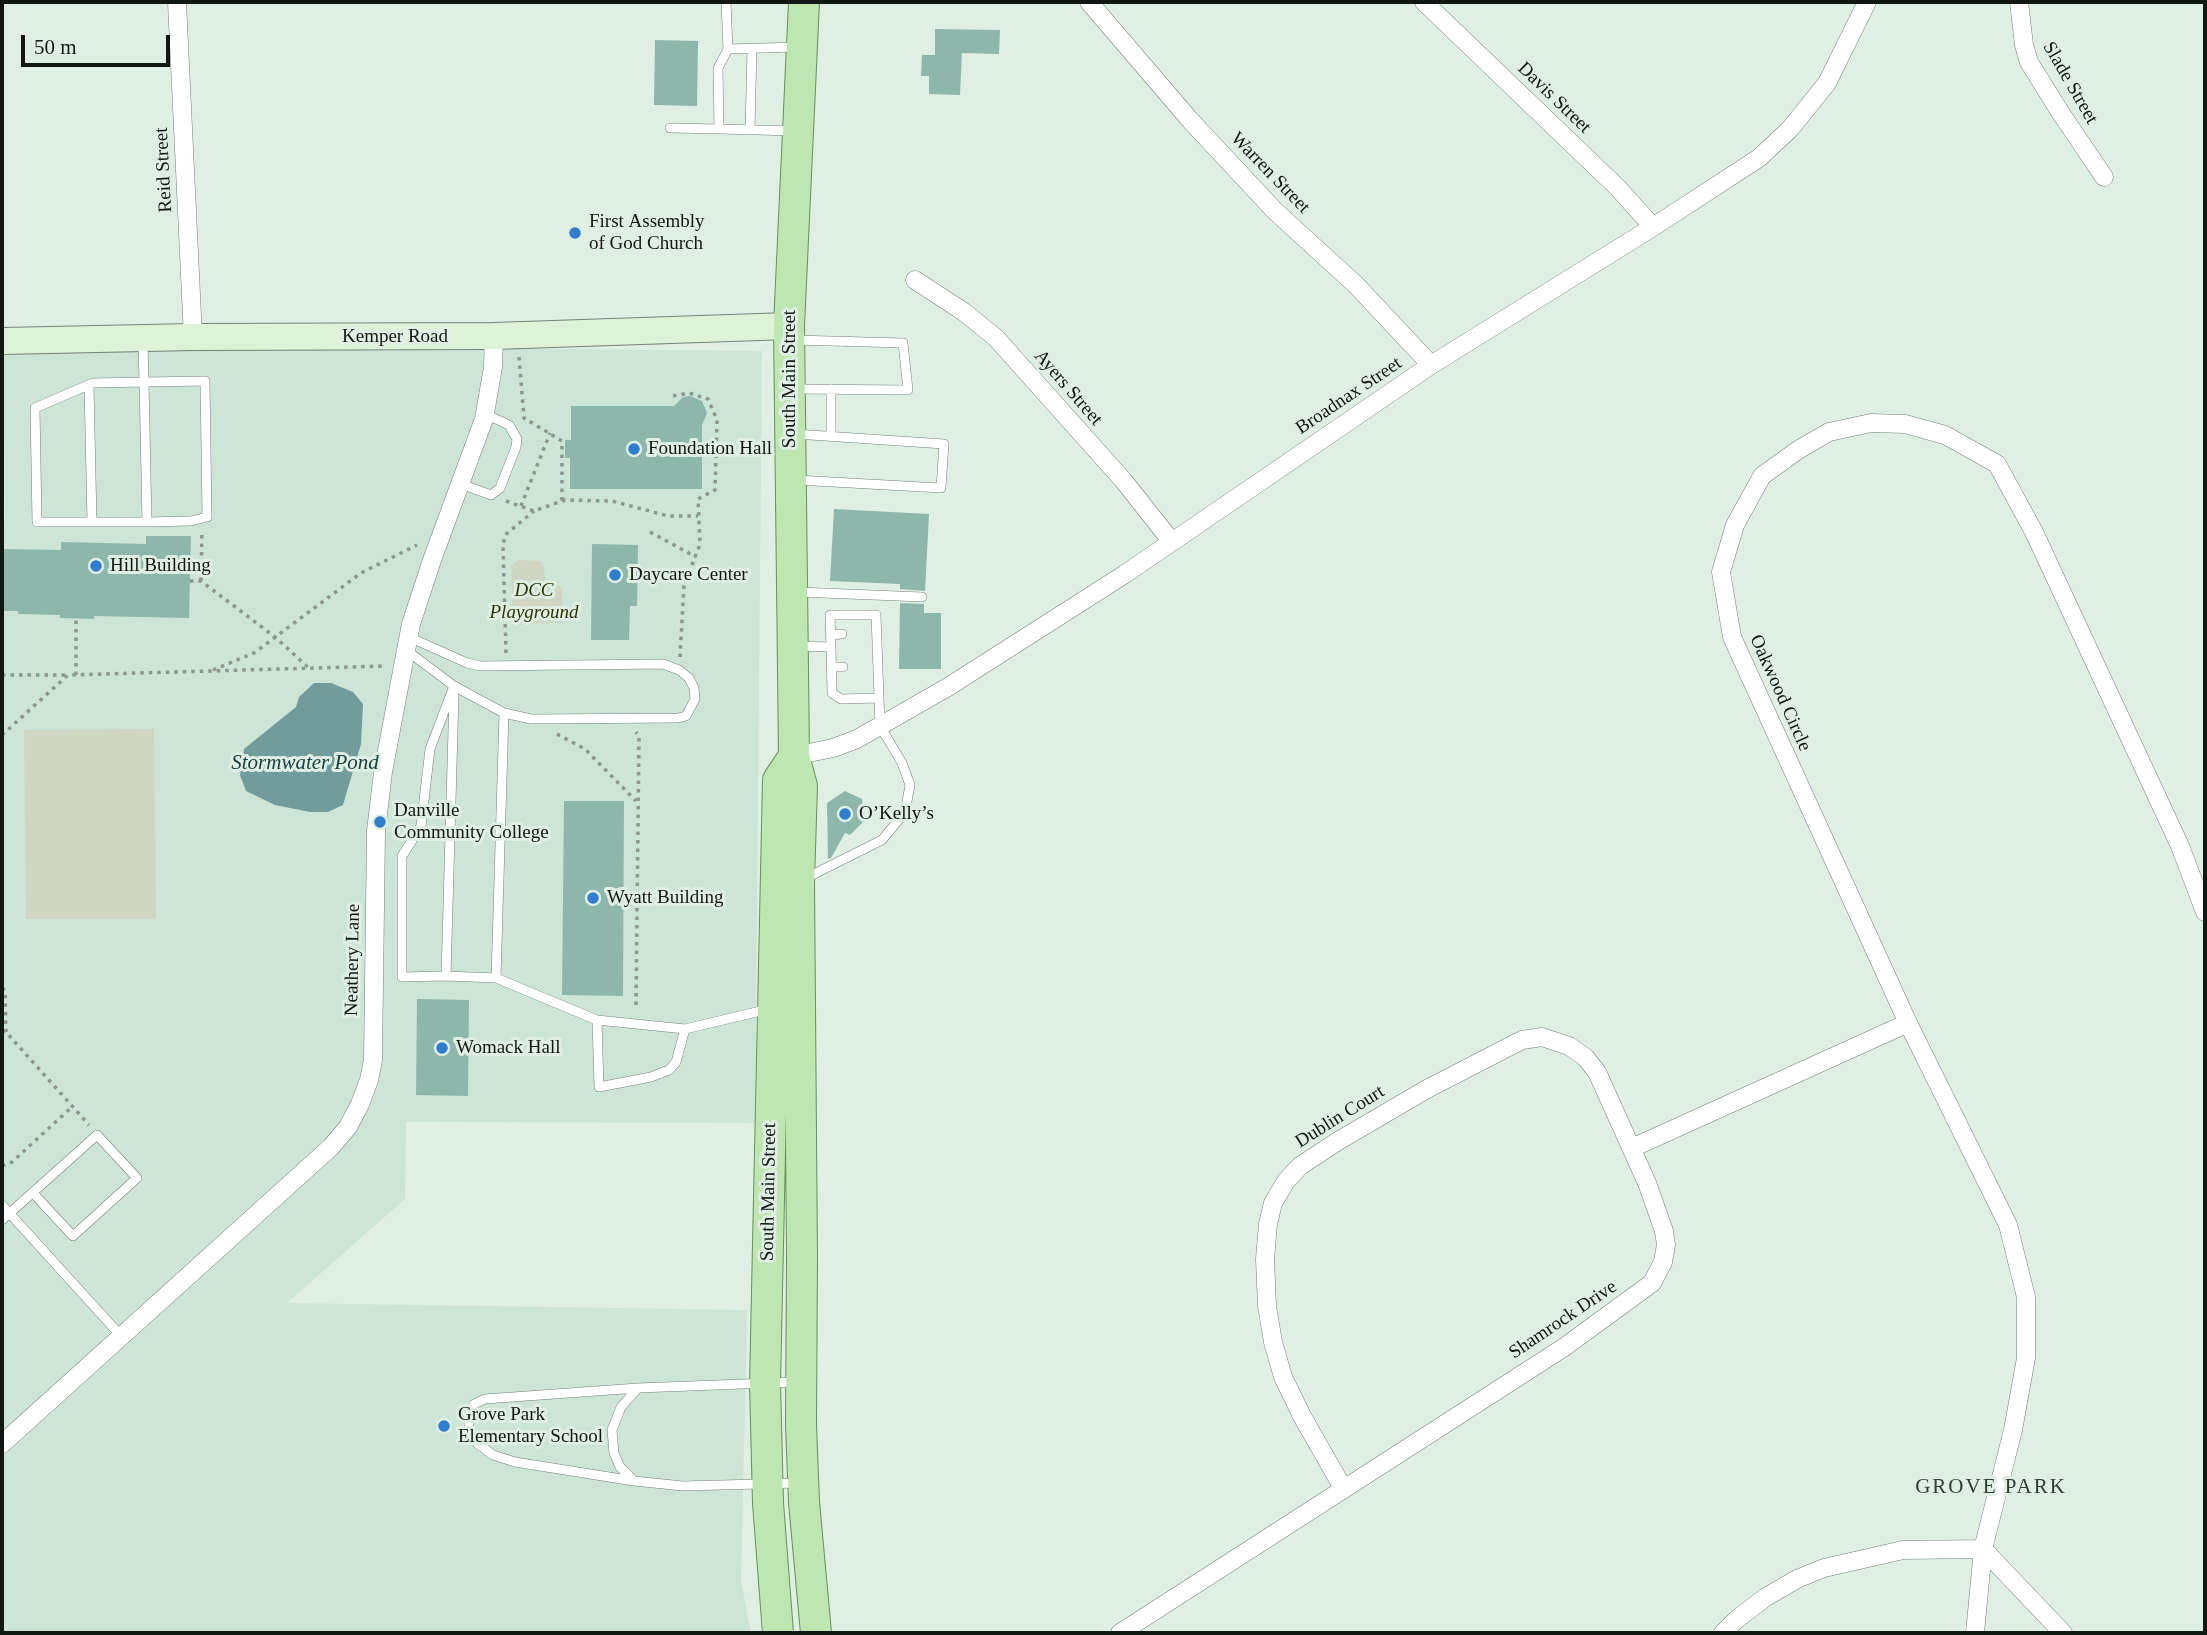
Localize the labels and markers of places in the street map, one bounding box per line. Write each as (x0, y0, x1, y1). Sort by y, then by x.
place label: First Assembly of God Church (589, 211, 705, 255)
marker: First Assembly of God Church (567, 225, 583, 241)
place label: Foundation Hall (648, 438, 772, 460)
marker: Foundation Hall (626, 441, 642, 457)
place label: Hill Building (110, 555, 211, 577)
marker: Hill Building (88, 558, 104, 574)
place label: Daycare Center (629, 564, 748, 586)
marker: Daycare Center (607, 567, 623, 583)
place label: Danville Community College (394, 800, 549, 844)
place label: O’Kelly’s (859, 803, 934, 825)
marker: O’Kelly’s (837, 806, 853, 822)
marker: Danville Community College (372, 814, 388, 830)
place label: Wyatt Building (607, 887, 724, 909)
marker: Wyatt Building (585, 890, 601, 906)
place label: Womack Hall (456, 1037, 561, 1059)
marker: Womack Hall (434, 1040, 450, 1056)
place label: Grove Park Elementary School (458, 1404, 603, 1448)
marker: Grove Park Elementary School (436, 1418, 452, 1434)

